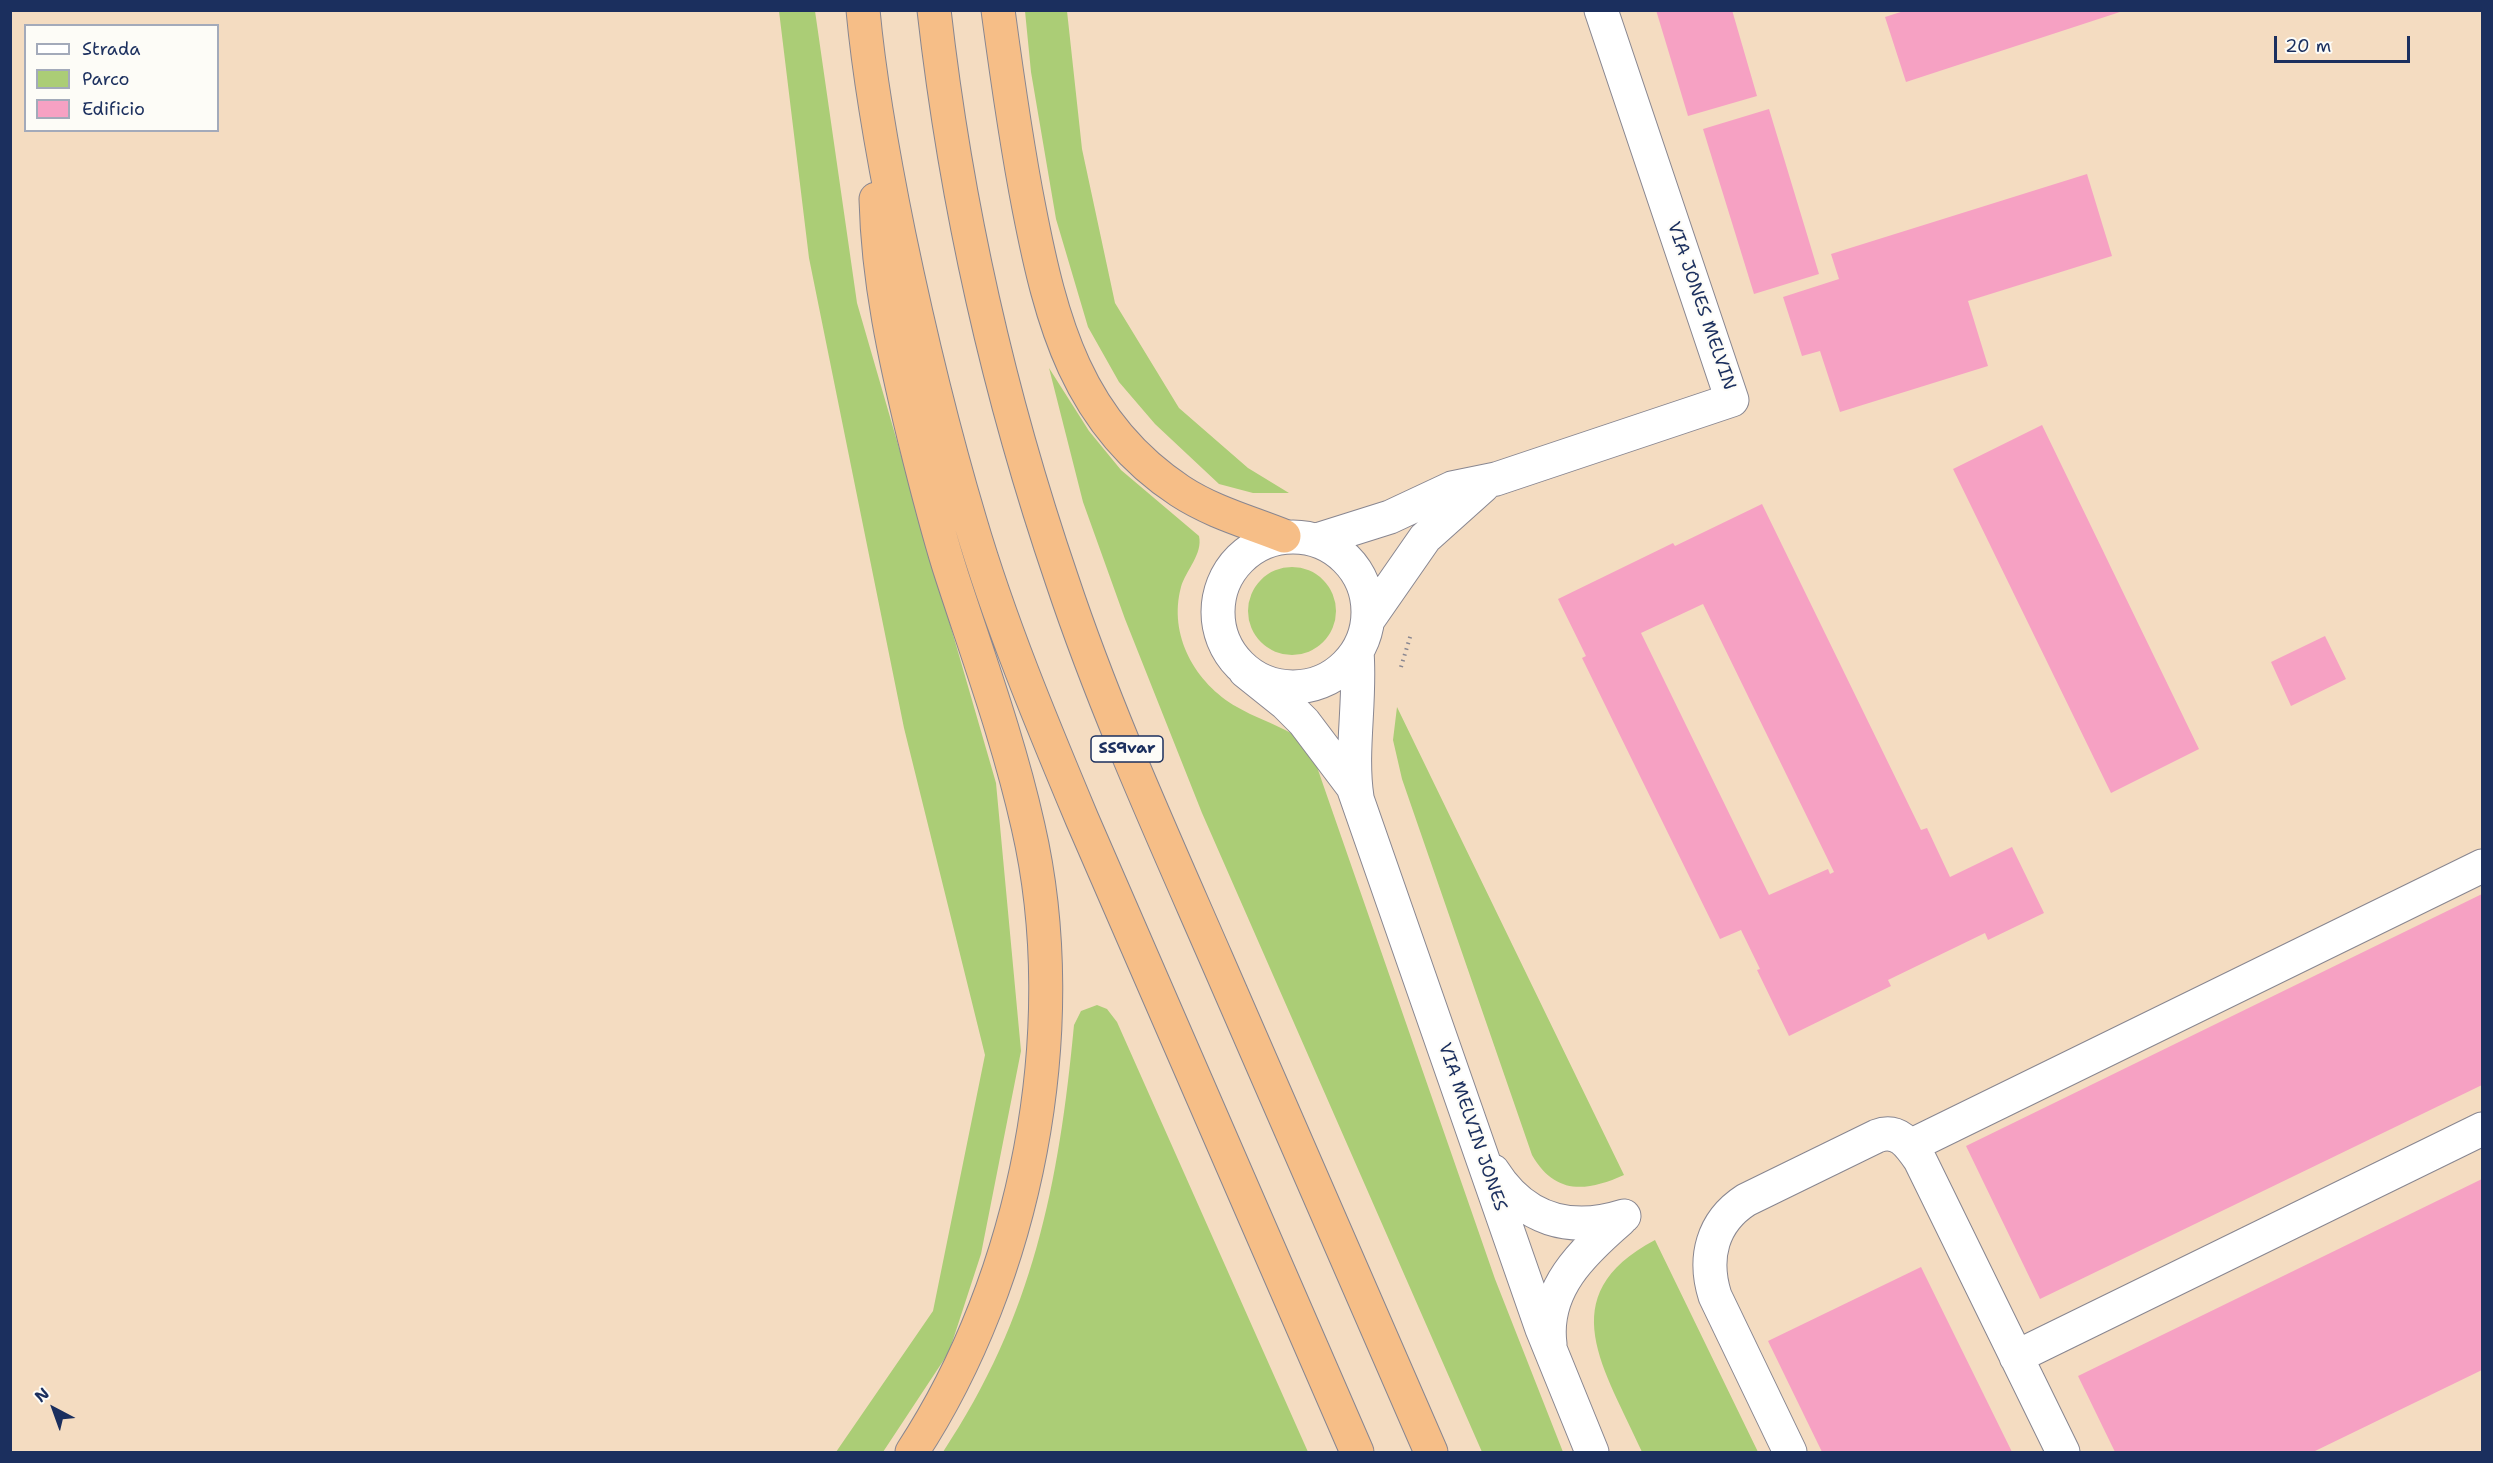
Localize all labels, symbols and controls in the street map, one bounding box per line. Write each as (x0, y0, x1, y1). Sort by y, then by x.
legend (24, 24, 219, 132)
scale bar (2277, 24, 2414, 62)
text: 20 m (2285, 34, 2331, 58)
text: Strada (82, 37, 141, 61)
text: Parco (82, 67, 130, 91)
text: Edificio (82, 97, 145, 121)
street label: VIA JONES MELVIN (1662, 219, 1740, 393)
road number: SS9var (1091, 736, 1163, 762)
street label: VIA MELVIN JONES (1433, 1040, 1511, 1214)
north arrow (24, 1379, 84, 1439)
text: N (30, 1383, 54, 1407)

